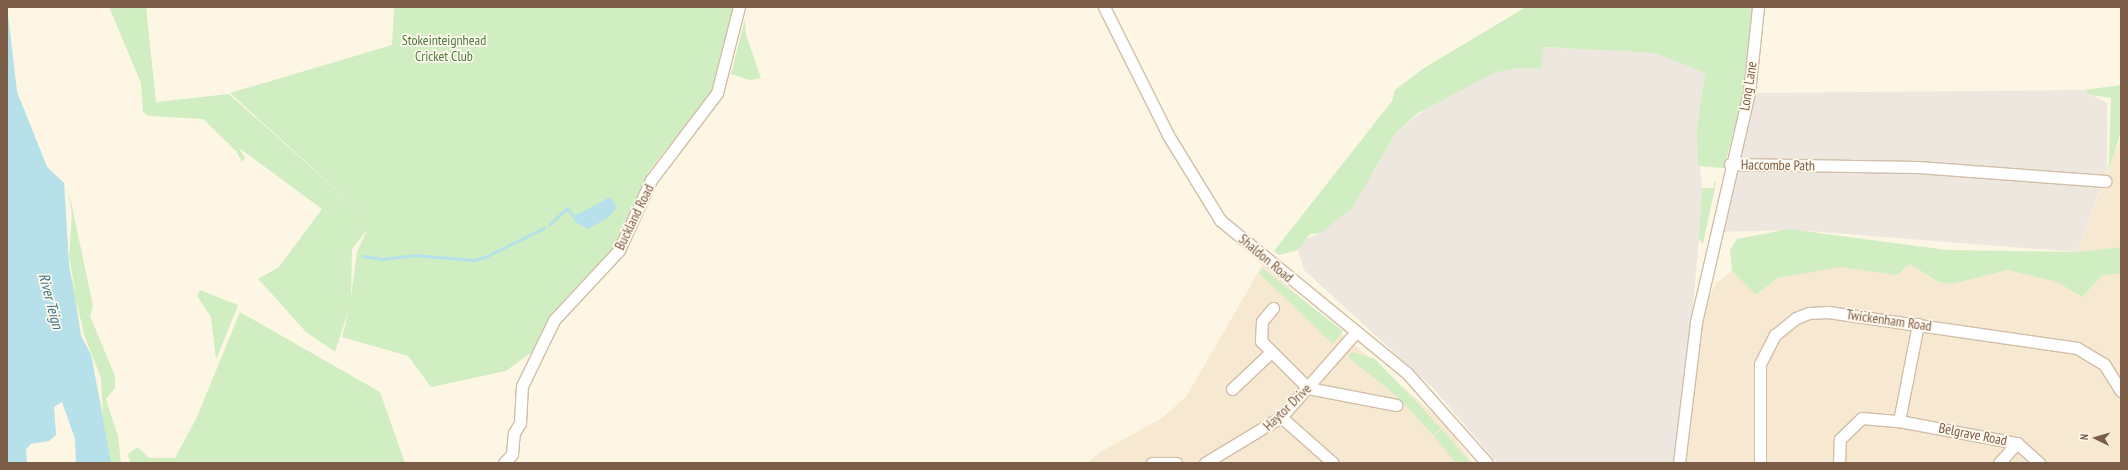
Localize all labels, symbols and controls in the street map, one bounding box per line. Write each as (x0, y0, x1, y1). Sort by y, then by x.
park label: Stokeinteignhead Cricket Club (402, 32, 486, 64)
street label: Long Lane (1736, 60, 1760, 112)
street label: Haccombe Path (1741, 156, 1815, 174)
street label: Buckland Road (611, 181, 657, 253)
street label: Shaldon Road (1235, 230, 1297, 286)
water label: River Teign (35, 271, 67, 331)
street label: Twickenham Road (1845, 306, 1933, 334)
street label: Haytor Drive (1259, 380, 1315, 434)
north arrow (2076, 418, 2116, 458)
street label: Belgrave Road (1937, 419, 2009, 449)
text: N (2077, 433, 2091, 441)

